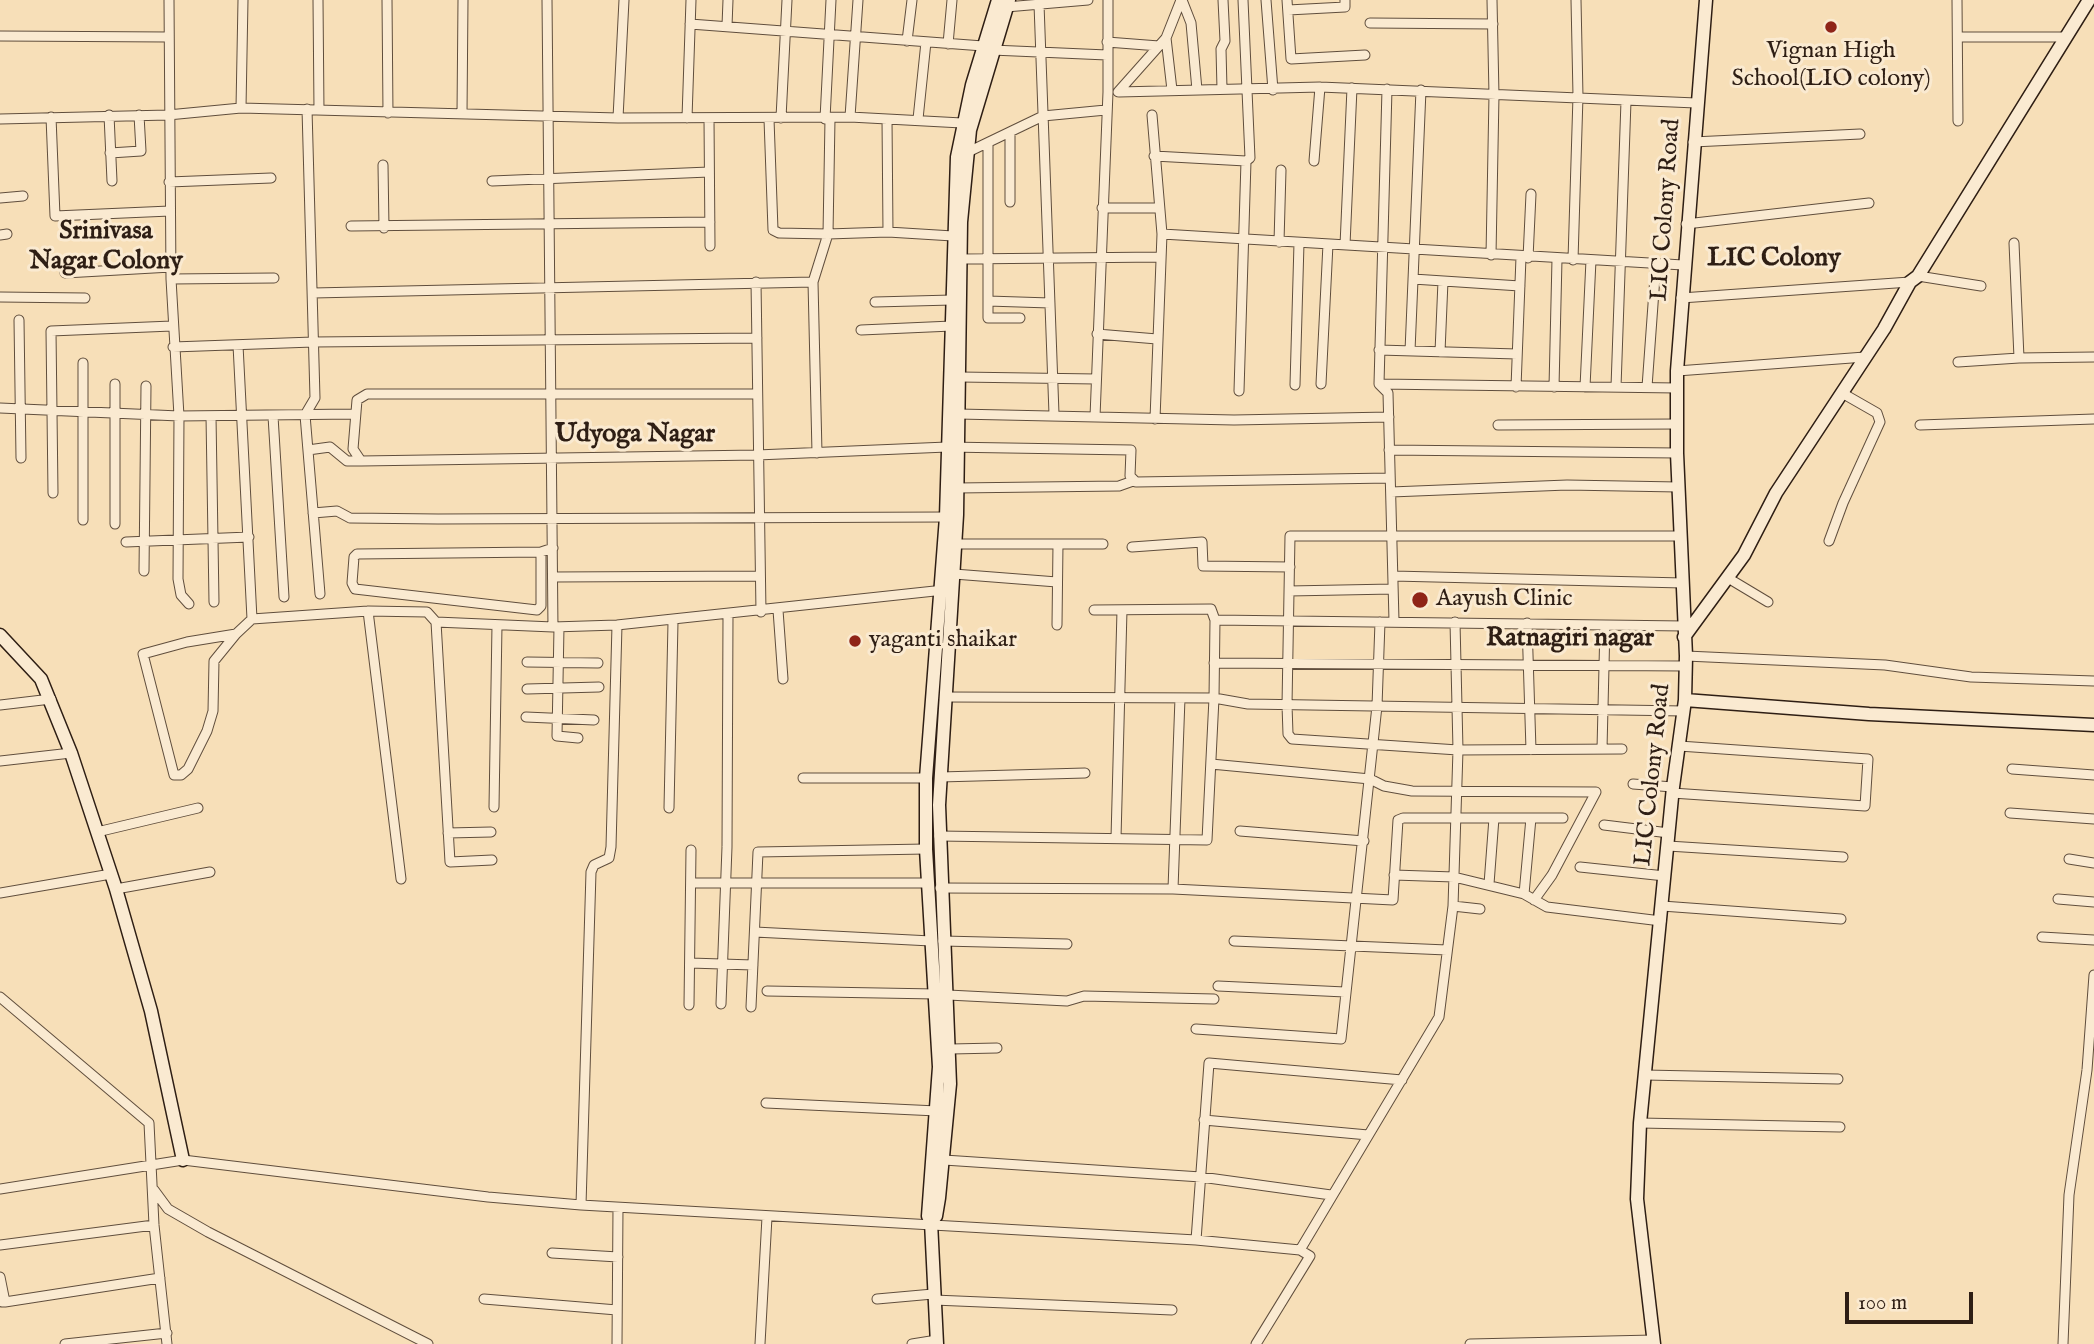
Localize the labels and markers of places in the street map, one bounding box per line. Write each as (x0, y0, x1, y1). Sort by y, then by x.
marker: Vignan High School(LIO colony) (1823, 19, 1839, 35)
place label: Vignan High School(LIO colony) (1731, 38, 1931, 94)
place label: Aayush Clinic (1436, 586, 1573, 614)
marker: Aayush Clinic (1410, 590, 1430, 610)
place label: yaganti shaikar (869, 627, 1017, 655)
marker: yaganti shaikar (847, 633, 863, 649)

